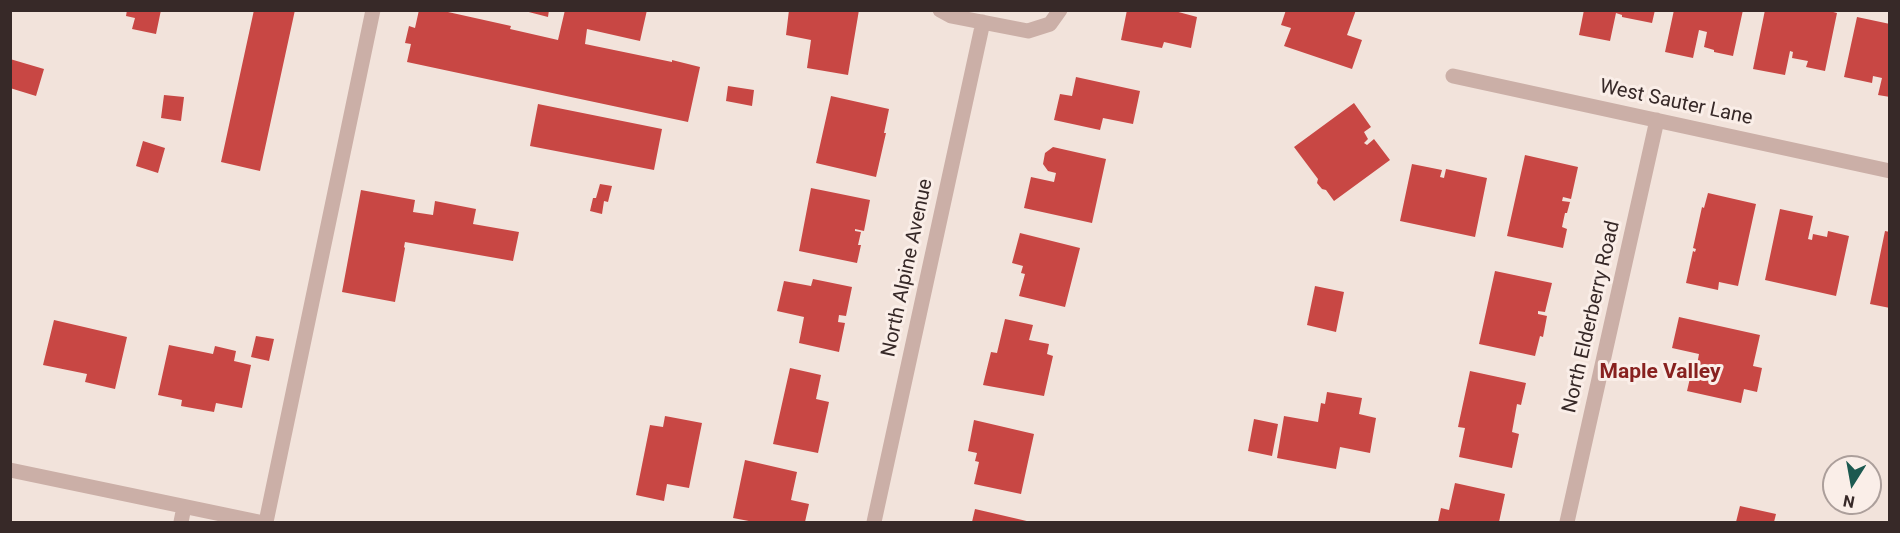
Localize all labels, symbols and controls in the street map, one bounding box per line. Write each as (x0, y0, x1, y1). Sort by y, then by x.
street label: West Sauter Lane (1597, 75, 1755, 131)
street label: North Alpine Avenue (877, 177, 939, 359)
street label: North Elderberry Road (1558, 219, 1626, 415)
district label: Maple Valley (1600, 360, 1720, 386)
north arrow (1822, 455, 1882, 515)
text: N (1842, 491, 1856, 512)

